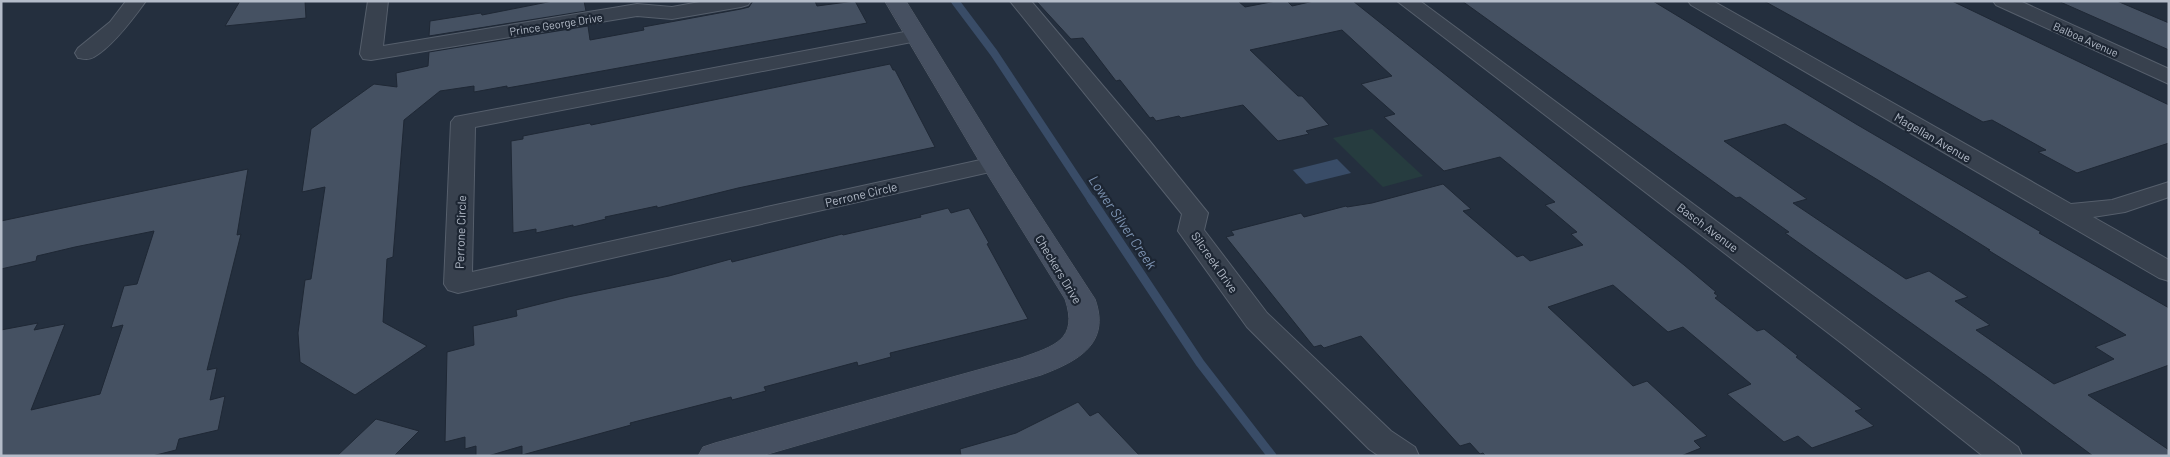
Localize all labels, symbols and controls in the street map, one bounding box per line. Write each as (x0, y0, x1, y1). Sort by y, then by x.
street label: Prince George Drive (509, 10, 603, 38)
street label: Balboa Avenue (2052, 19, 2121, 59)
street label: Magellan Avenue (1892, 109, 1974, 165)
water label: Lower Silver Creek (1085, 172, 1161, 272)
street label: Perrone Circle (824, 179, 898, 209)
street label: Perrone Circle (452, 195, 468, 269)
street label: Basch Avenue (1675, 200, 1741, 254)
street label: Silcreek Drive (1189, 229, 1241, 295)
street label: Checkers Drive (1033, 232, 1085, 306)

